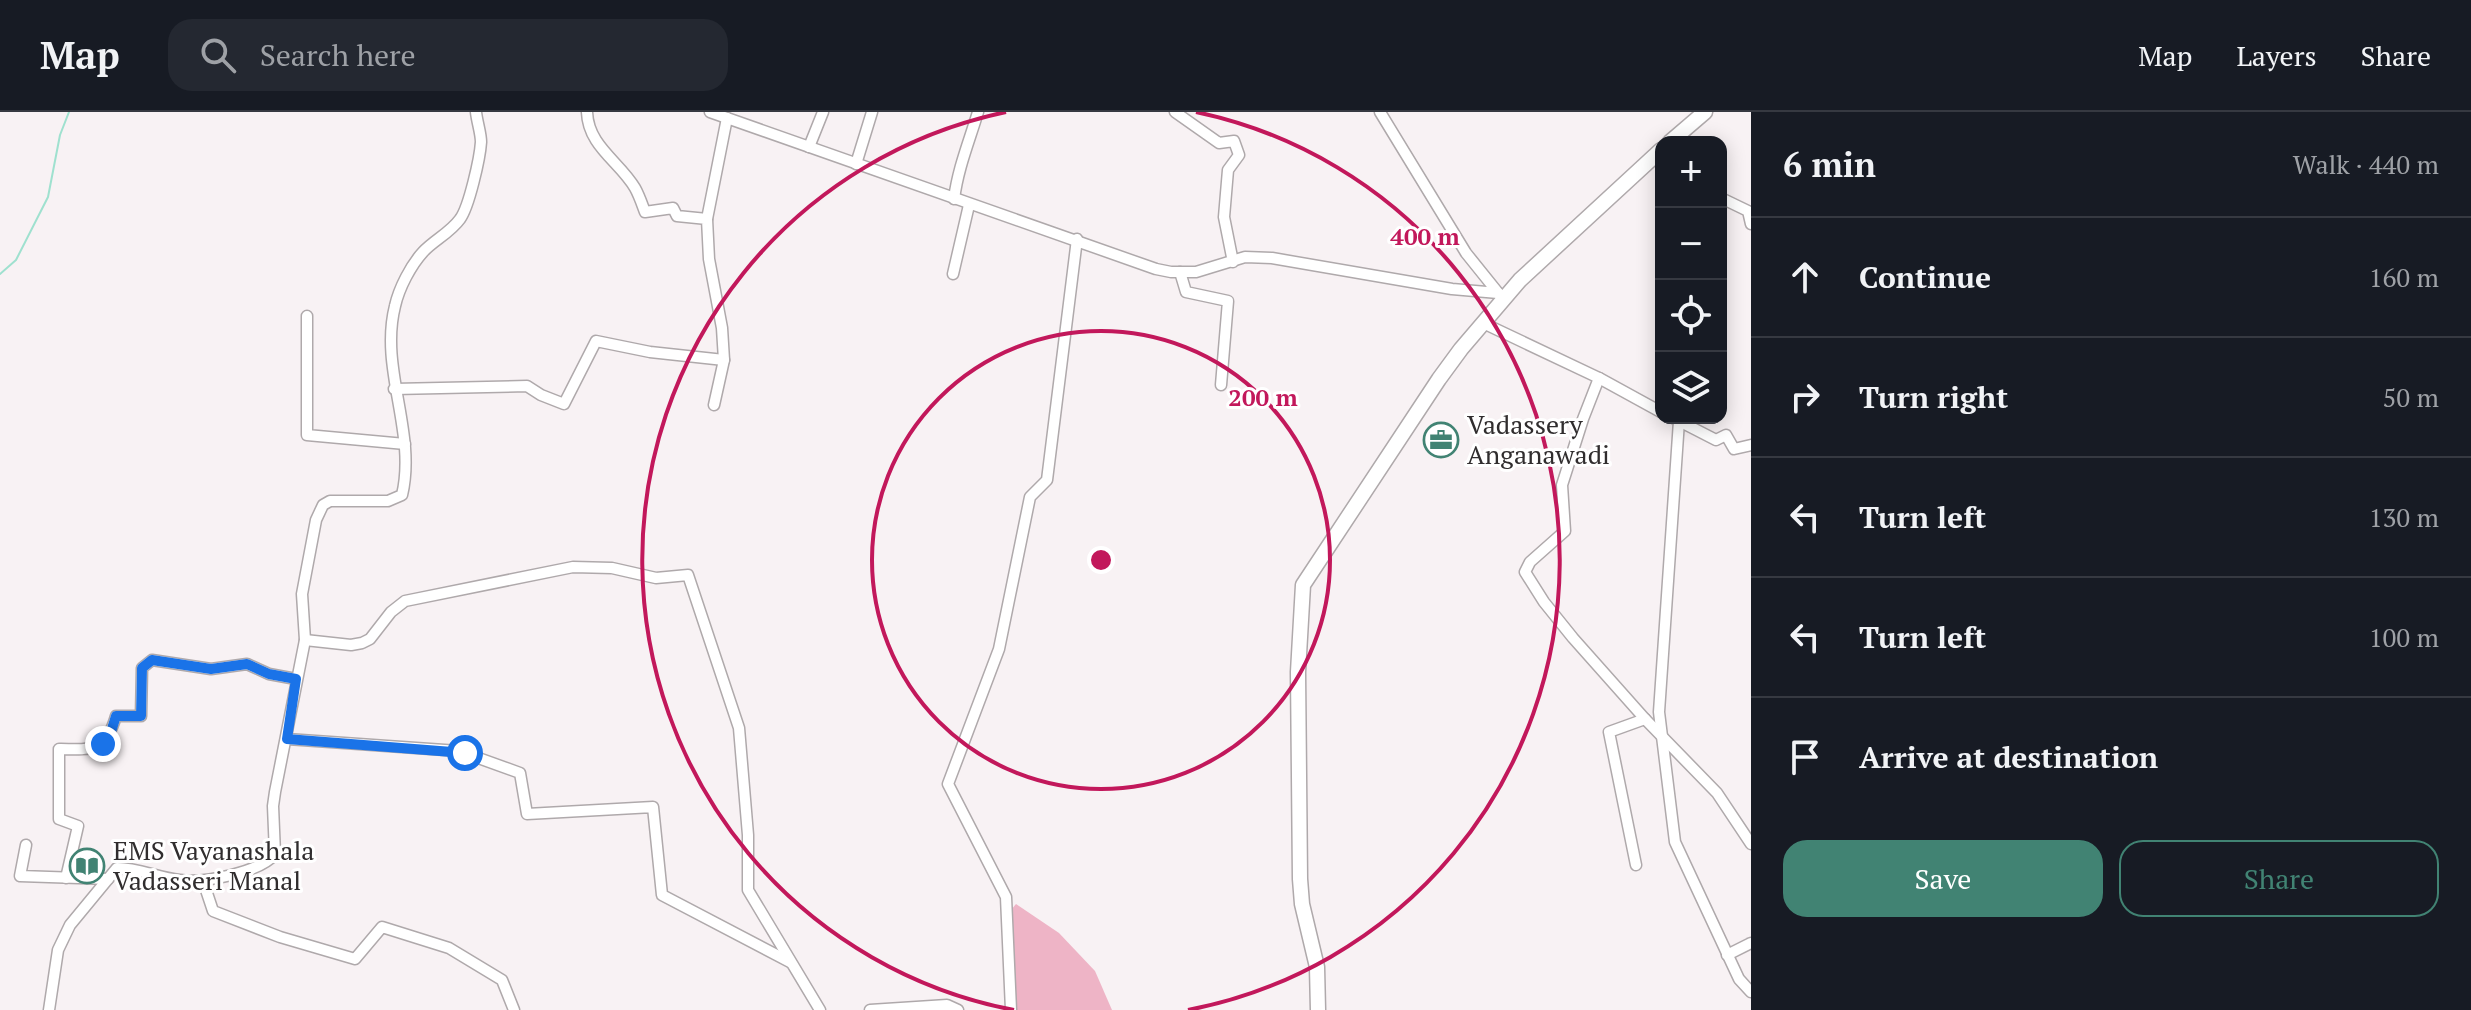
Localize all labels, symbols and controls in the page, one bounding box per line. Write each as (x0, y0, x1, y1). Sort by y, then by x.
search box (168, 19, 728, 91)
text: Map (40, 30, 120, 80)
icon: search (196, 33, 240, 77)
text: Search here (260, 35, 416, 75)
text: Map (2138, 37, 2192, 74)
text: Layers (2236, 37, 2317, 74)
text: Share (2361, 37, 2431, 74)
map controls (1655, 136, 1727, 424)
button: + (1655, 136, 1727, 208)
text: 6 min (1783, 142, 1876, 187)
text: Walk · 440 m (2293, 147, 2439, 181)
button: − (1655, 208, 1727, 280)
text: 400 m (1390, 220, 1460, 252)
icon: ahead (1783, 255, 1827, 299)
text: Continue (1859, 257, 1991, 297)
text: 160 m (2369, 260, 2439, 294)
button: locate (1655, 280, 1727, 352)
button: layers (1655, 352, 1727, 424)
icon: right (1783, 375, 1827, 419)
text: Turn right (1859, 377, 2008, 417)
text: 50 m (2383, 380, 2439, 414)
text: 200 m (1228, 381, 1298, 413)
place label: Vadassery Anganawadi (1467, 407, 1610, 471)
office icon: Vadassery Anganawadi (1422, 421, 1460, 459)
icon: left (1783, 495, 1827, 539)
text: Turn left (1859, 497, 1986, 537)
text: 130 m (2369, 500, 2439, 534)
centre of rings (1087, 546, 1115, 574)
icon: left (1783, 615, 1827, 659)
text: Turn left (1859, 617, 1986, 657)
text: 100 m (2369, 620, 2439, 654)
route end (85, 726, 121, 762)
route start (447, 735, 483, 771)
icon: arrive (1783, 735, 1827, 779)
text: Arrive at destination (1859, 737, 2158, 777)
place label: EMS Vayanashala Vadasseri Manal (113, 833, 314, 897)
button: Save (1783, 840, 2103, 917)
button: Share (2119, 840, 2439, 917)
library icon: EMS Vayanashala Vadasseri Manal (68, 847, 106, 885)

